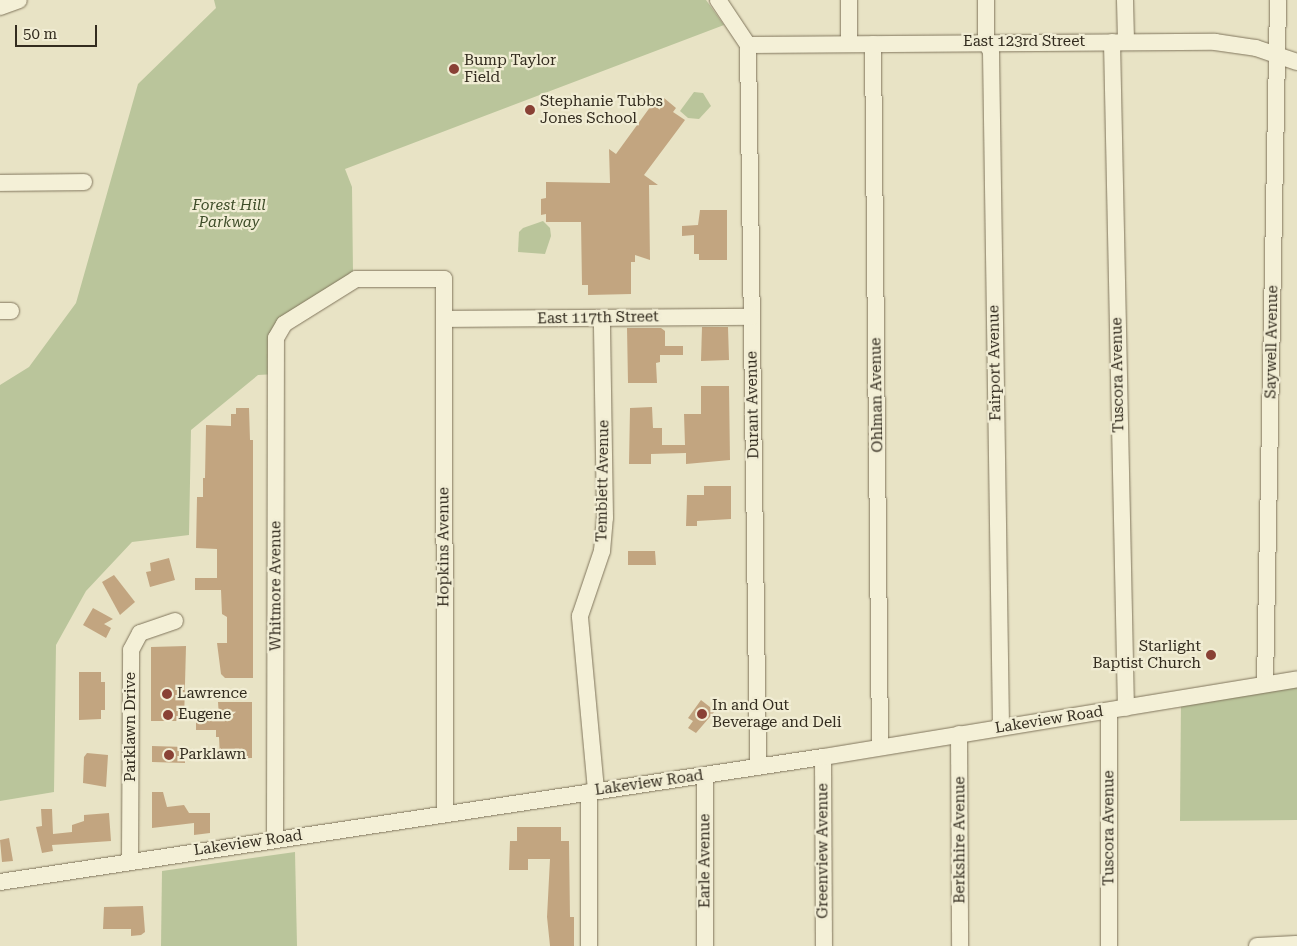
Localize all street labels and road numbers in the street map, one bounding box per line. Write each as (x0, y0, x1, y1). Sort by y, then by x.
street label: East 123rd Street (963, 33, 1085, 51)
street label: Saywell Avenue (1262, 285, 1282, 399)
street label: Fairport Avenue (985, 305, 1005, 421)
street label: East 117th Street (537, 308, 659, 328)
street label: Tuscora Avenue (1108, 317, 1128, 433)
street label: Ohlman Avenue (867, 337, 887, 453)
street label: Durant Avenue (743, 351, 763, 459)
street label: Temblett Avenue (593, 420, 613, 542)
street label: Hopkins Avenue (435, 487, 453, 607)
street label: Whitmore Avenue (267, 521, 285, 651)
street label: Parklawn Drive (122, 672, 140, 782)
street label: Lakeview Road (994, 703, 1104, 737)
street label: Lakeview Road (594, 766, 704, 800)
street label: Tuscora Avenue (1100, 770, 1118, 886)
street label: Berkshire Avenue (951, 776, 969, 904)
street label: Greenview Avenue (814, 783, 832, 919)
street label: Earle Avenue (696, 814, 714, 908)
street label: Lakeview Road (193, 826, 303, 860)

